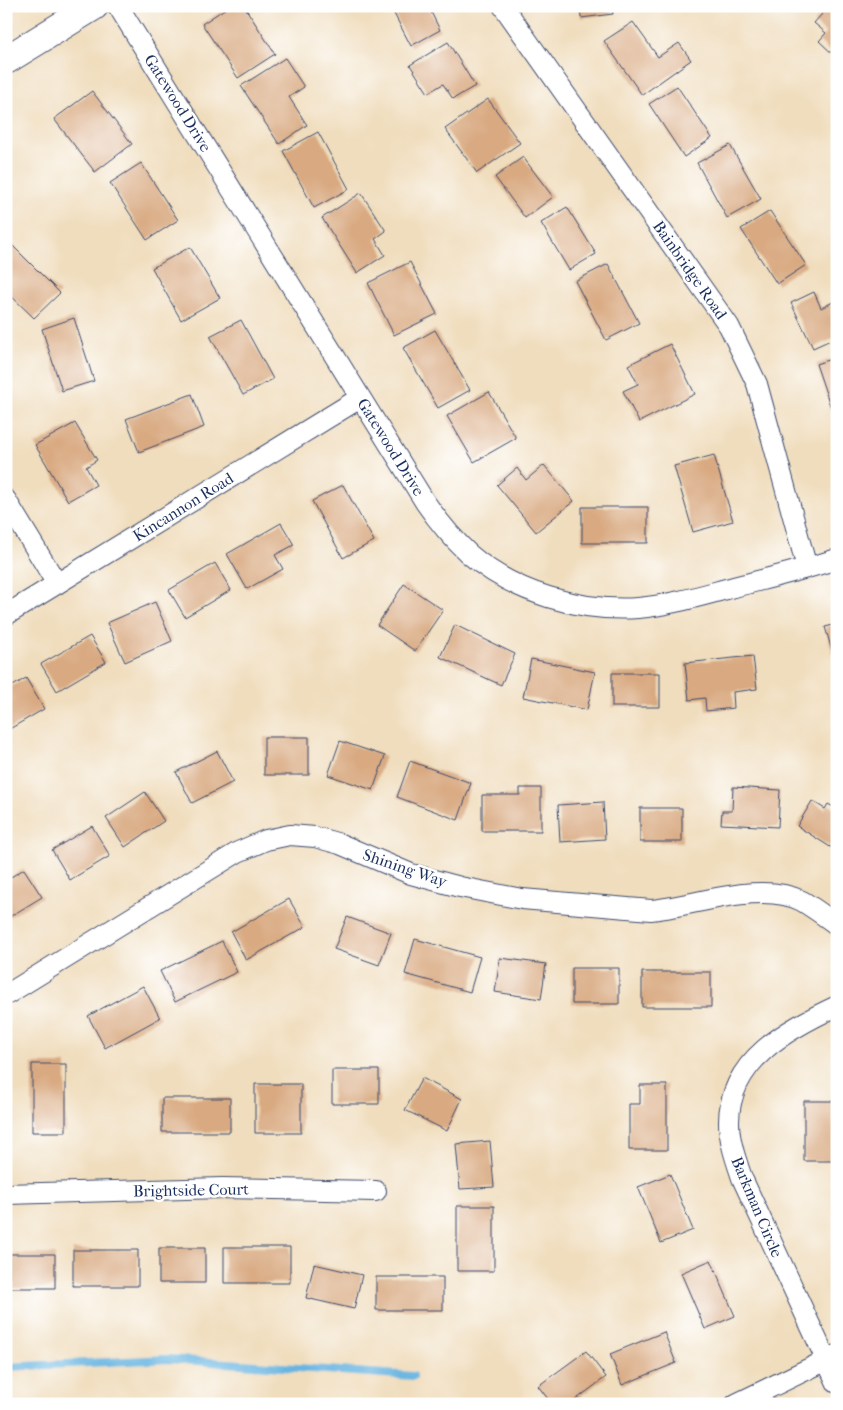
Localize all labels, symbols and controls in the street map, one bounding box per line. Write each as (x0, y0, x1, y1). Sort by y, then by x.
street label: Gatewood Drive (140, 51, 216, 155)
street label: Bainbridge Road (649, 217, 731, 323)
street label: Gatewood Drive (353, 395, 429, 499)
street label: Kincannon Road (129, 468, 237, 545)
street label: Shining Way (361, 845, 450, 891)
street label: Barkman Circle (727, 1154, 787, 1260)
street label: Brightside Court (133, 1179, 249, 1201)

